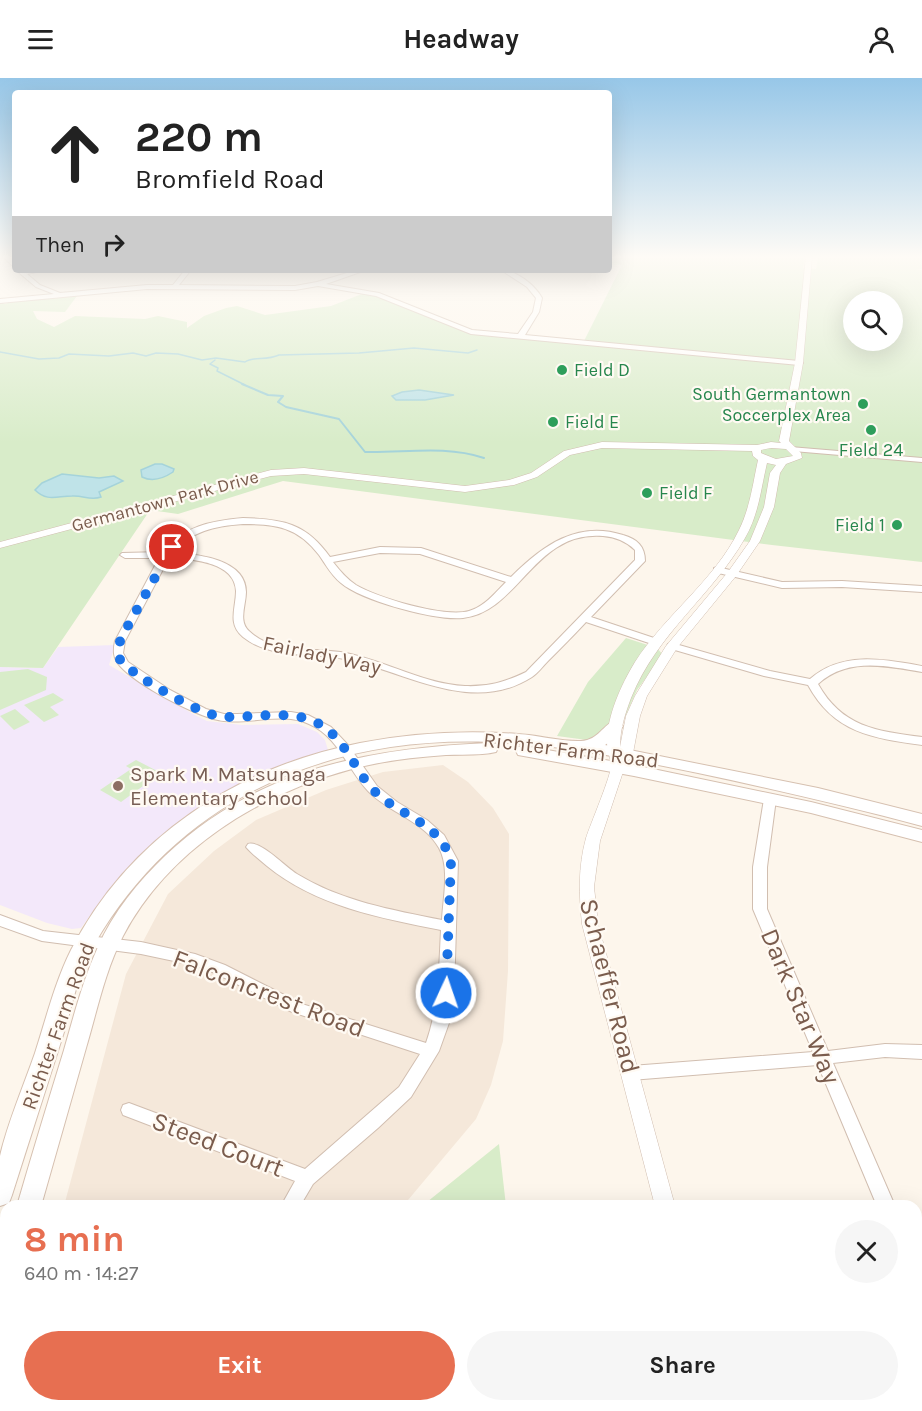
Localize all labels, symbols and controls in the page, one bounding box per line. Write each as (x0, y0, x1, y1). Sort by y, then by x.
icon: menu (24, 23, 57, 56)
text: Headway (403, 23, 519, 55)
icon: person (865, 23, 898, 56)
text: 220 m (135, 112, 263, 162)
icon: ahead (36, 114, 114, 192)
text: Bromfield Road (135, 163, 325, 195)
icon: right (97, 228, 130, 261)
text: Then (36, 232, 85, 258)
map controls (843, 291, 903, 351)
button: search (843, 291, 903, 351)
place label: Field D (574, 359, 630, 381)
marker: Field D (555, 363, 569, 377)
place label: South Germantown Soccerplex Area (692, 383, 851, 426)
marker: South Germantown Soccerplex Area (856, 397, 870, 411)
place label: Field E (565, 411, 619, 433)
marker: Field E (546, 415, 560, 429)
marker: Field 24 (864, 423, 878, 437)
place label: Field 24 (839, 439, 903, 461)
street label: Germantown Park Drive (69, 465, 261, 537)
place label: Field F (659, 482, 712, 504)
marker: Field F (640, 486, 654, 500)
place label: Field 1 (835, 514, 885, 536)
marker: Field 1 (890, 518, 904, 532)
pin (146, 521, 197, 572)
icon: arrive (155, 530, 188, 563)
street label: Fairlady Way (261, 631, 383, 679)
street label: Richter Farm Road (482, 727, 660, 773)
place label: Spark M. Matsunaga Elementary School (130, 762, 326, 810)
marker: Spark M. Matsunaga Elementary School (111, 779, 125, 793)
street label: Schaeffer Road (573, 895, 646, 1077)
street label: Dark Star Way (754, 924, 847, 1089)
street label: Richter Farm Road (17, 939, 99, 1113)
street label: Falconcrest Road (168, 943, 369, 1044)
position arrow (414, 961, 478, 1025)
street label: Steed Court (147, 1105, 288, 1184)
text: 8 min (24, 1218, 125, 1260)
button: close (835, 1220, 898, 1283)
text: 640 m · 14:27 (24, 1262, 138, 1285)
button: Exit (24, 1331, 455, 1400)
button: Share (467, 1331, 898, 1400)

